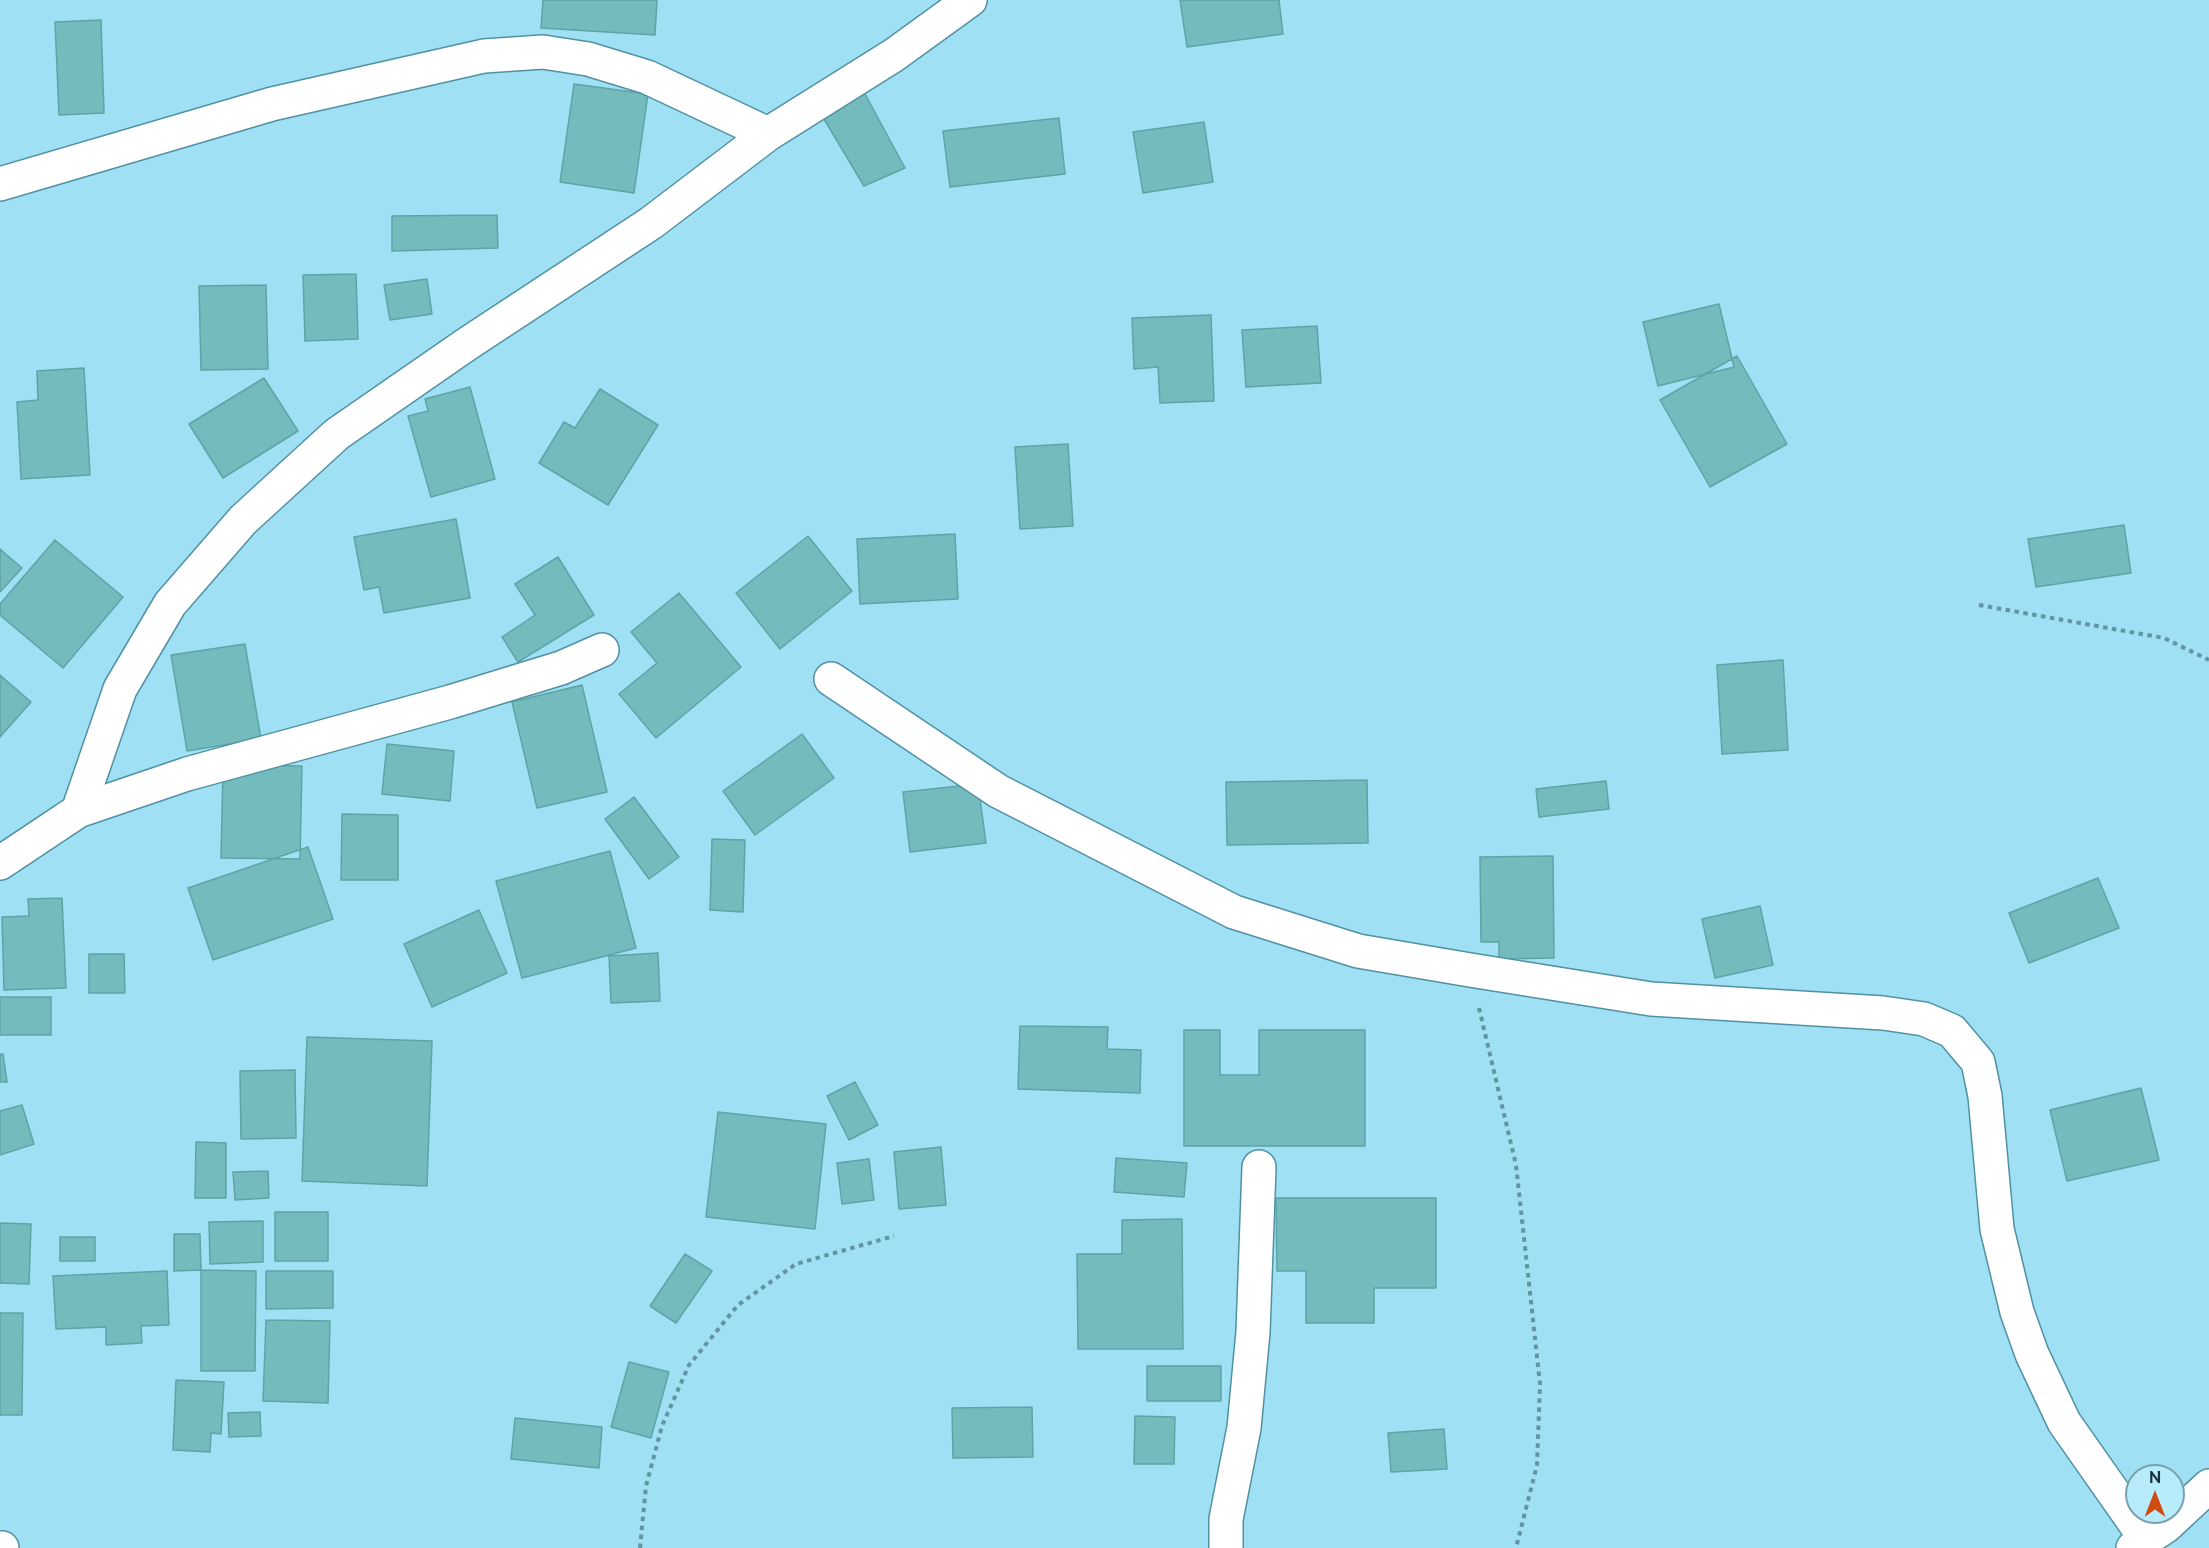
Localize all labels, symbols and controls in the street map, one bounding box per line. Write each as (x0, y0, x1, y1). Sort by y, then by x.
north arrow (2125, 1464, 2185, 1524)
text: N (2149, 1468, 2161, 1487)

